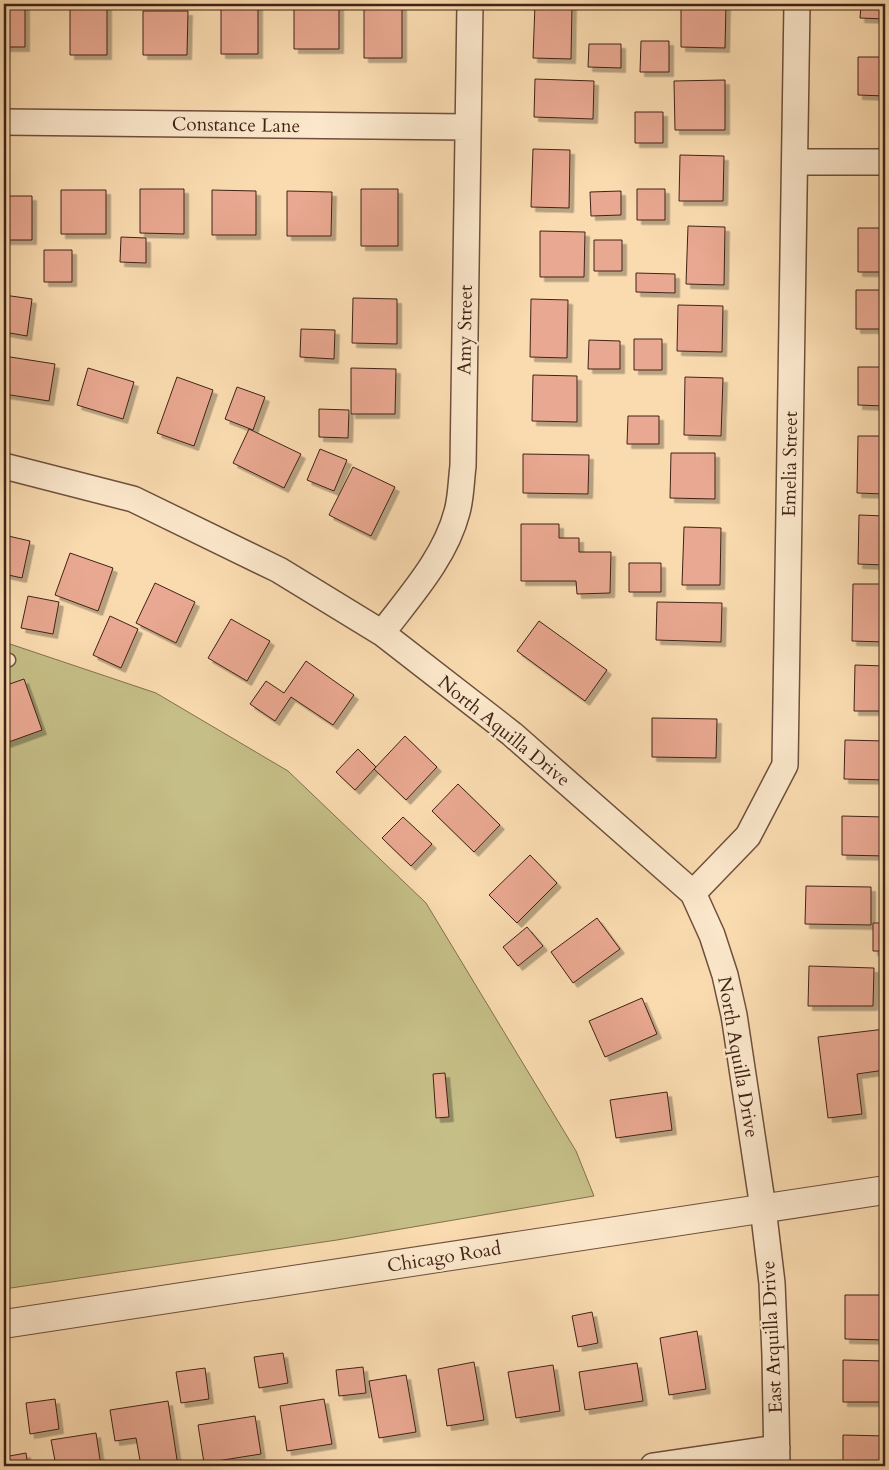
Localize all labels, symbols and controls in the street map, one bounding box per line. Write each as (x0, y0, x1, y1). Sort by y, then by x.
street label: Constance Lane (172, 111, 300, 139)
street label: Amy Street (451, 285, 479, 375)
street label: Emelia Street (776, 411, 804, 517)
street label: North Aquilla Drive (432, 670, 576, 792)
street label: North Aquilla Drive (711, 974, 765, 1140)
street label: Chicago Road (385, 1235, 503, 1279)
street label: East Arquilla Drive (755, 1260, 789, 1414)

